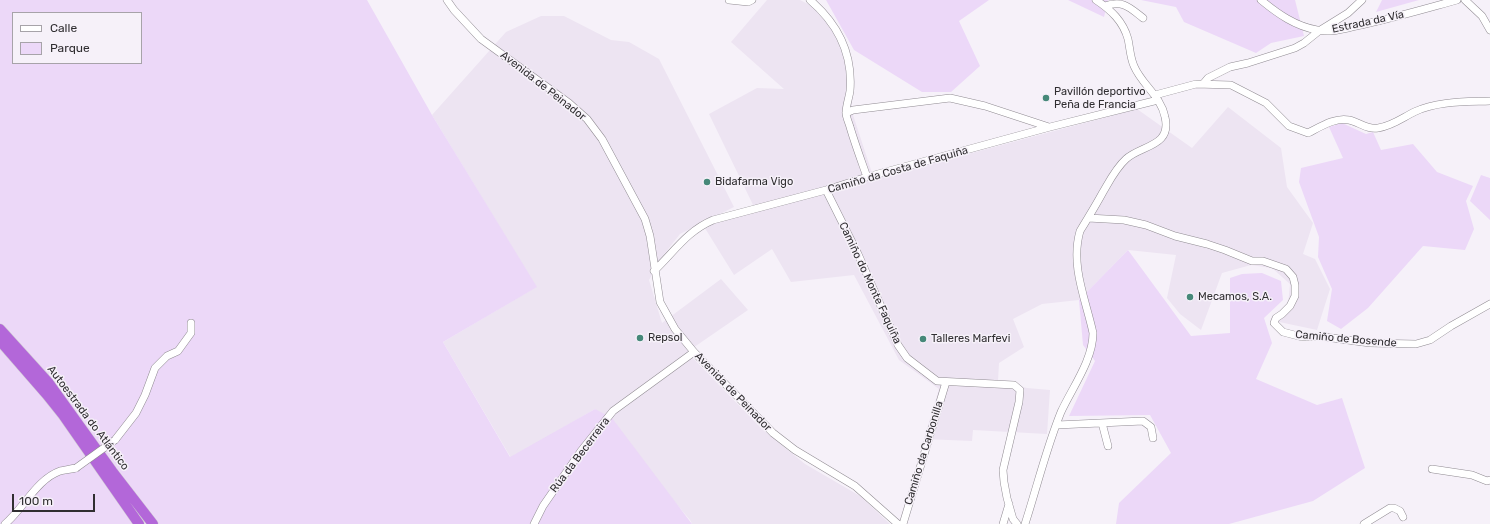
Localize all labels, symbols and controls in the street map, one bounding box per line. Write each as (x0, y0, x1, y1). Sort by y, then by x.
street label: Estrada da Vía (1331, 8, 1405, 36)
legend (12, 12, 142, 64)
text: Calle (50, 21, 77, 35)
text: Parque (50, 41, 90, 55)
street label: Avenida de Peinador (498, 49, 588, 123)
place label: Pavillón deportivo Peña de Francia (1054, 85, 1146, 111)
marker: Pavillón deportivo Peña de Francia (1041, 93, 1051, 103)
street label: Camiño da Costa de Faquiña (826, 144, 970, 196)
place label: Bidafarma Vigo (715, 175, 793, 189)
marker: Bidafarma Vigo (702, 177, 712, 187)
street label: Camiño do Monte Faquiña (836, 220, 904, 346)
place label: Mecamos, S.A. (1198, 290, 1272, 304)
marker: Mecamos, S.A. (1185, 292, 1195, 302)
street label: Camiño de Bosende (1295, 328, 1397, 350)
place label: Repsol (648, 331, 682, 345)
place label: Talleres Marfevi (931, 332, 1010, 346)
marker: Repsol (635, 333, 645, 343)
marker: Talleres Marfevi (918, 334, 928, 344)
street label: Avenida de Peinador (692, 350, 774, 434)
street label: Autoestrada do Atlántico (44, 363, 132, 473)
street label: Camiño da Carbonilla (902, 399, 946, 507)
street label: Rúa da Becerreira (547, 415, 613, 495)
scale bar (14, 486, 97, 512)
text: 100 m (19, 494, 53, 508)

